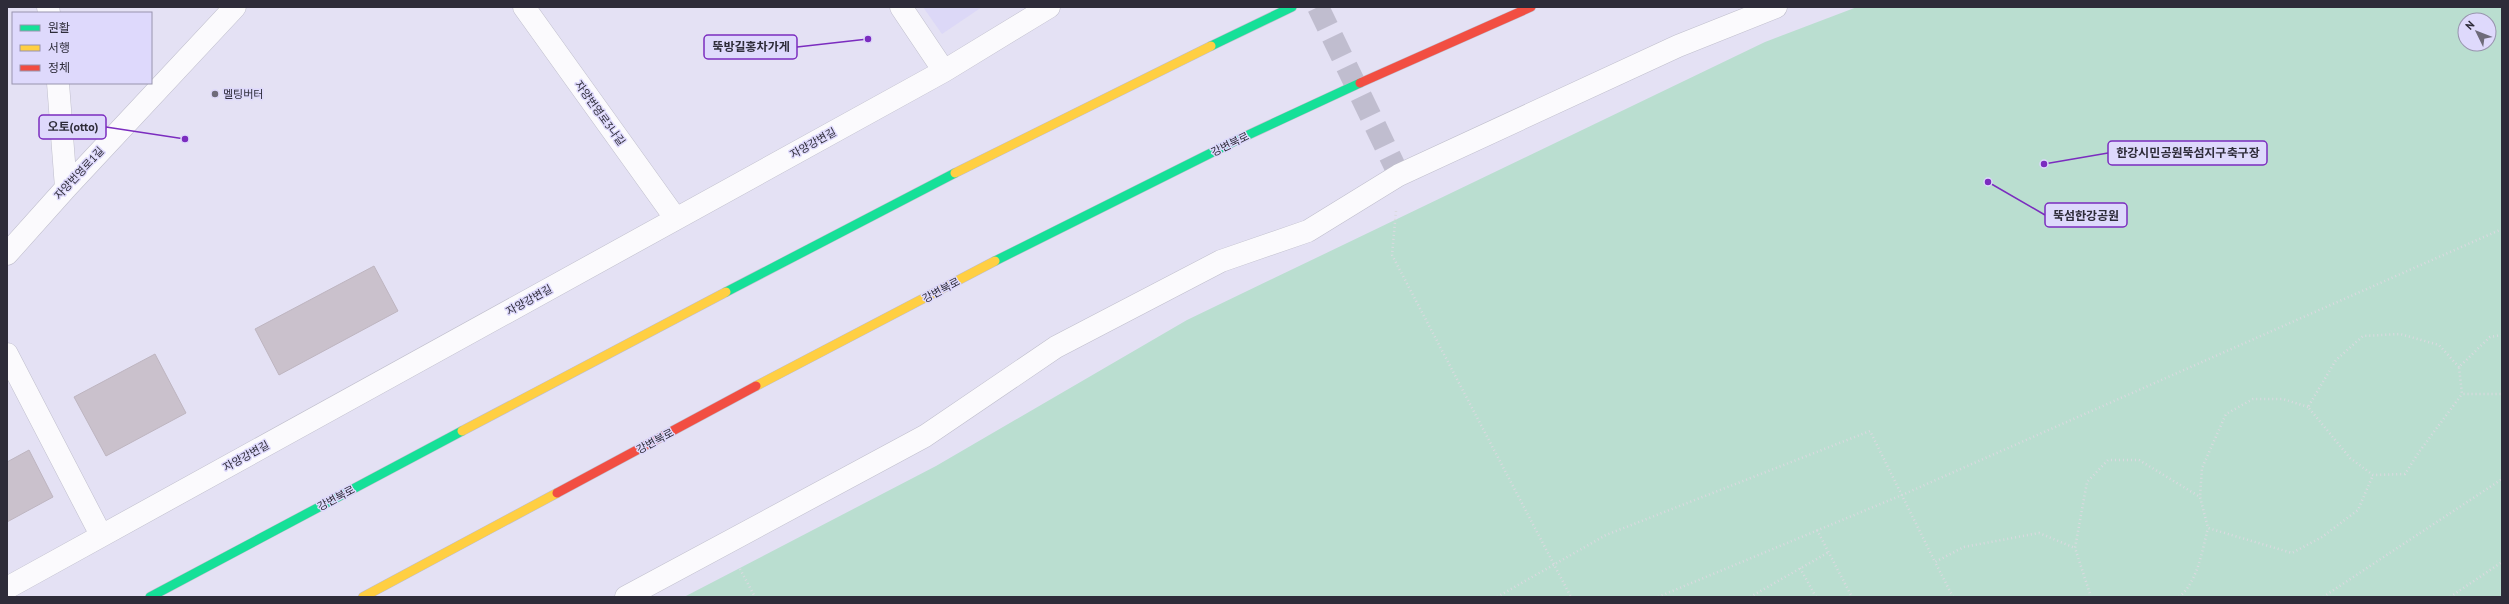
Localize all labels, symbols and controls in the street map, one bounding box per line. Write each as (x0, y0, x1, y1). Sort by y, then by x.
legend (12, 12, 152, 84)
north arrow (2457, 12, 2497, 52)
text: N (2462, 18, 2477, 33)
text: 원활 (48, 20, 70, 35)
callout: 뚝방길홍차가게 (704, 35, 797, 59)
text: 뚝방길홍차가게 (712, 39, 790, 54)
text: 서행 (48, 40, 70, 55)
text: 정체 (48, 60, 70, 75)
street label: 자양번영로3나길 (572, 78, 628, 148)
place label: 멜팅버터 (223, 87, 263, 101)
marker: 멜팅버터 (210, 89, 220, 99)
callout: 오토(otto) (39, 115, 106, 139)
text: 오토(otto) (47, 119, 99, 134)
street label: 자양강변길 (787, 125, 839, 161)
street label: 강변북로 (1209, 129, 1251, 159)
callout: 한강시민공원뚝섬지구축구장 (2108, 141, 2267, 165)
street label: 자양번영로1길 (51, 144, 107, 202)
text: 한강시민공원뚝섬지구축구장 (2116, 145, 2260, 160)
callout: 뚝섬한강공원 (2045, 203, 2127, 227)
text: 뚝섬한강공원 (2053, 208, 2119, 223)
street label: 강변북로 (920, 274, 962, 306)
street label: 자양강변길 (503, 282, 555, 318)
street label: 강변북로 (634, 425, 676, 457)
street label: 자양강변길 (220, 438, 272, 474)
street label: 강변북로 (315, 482, 357, 514)

